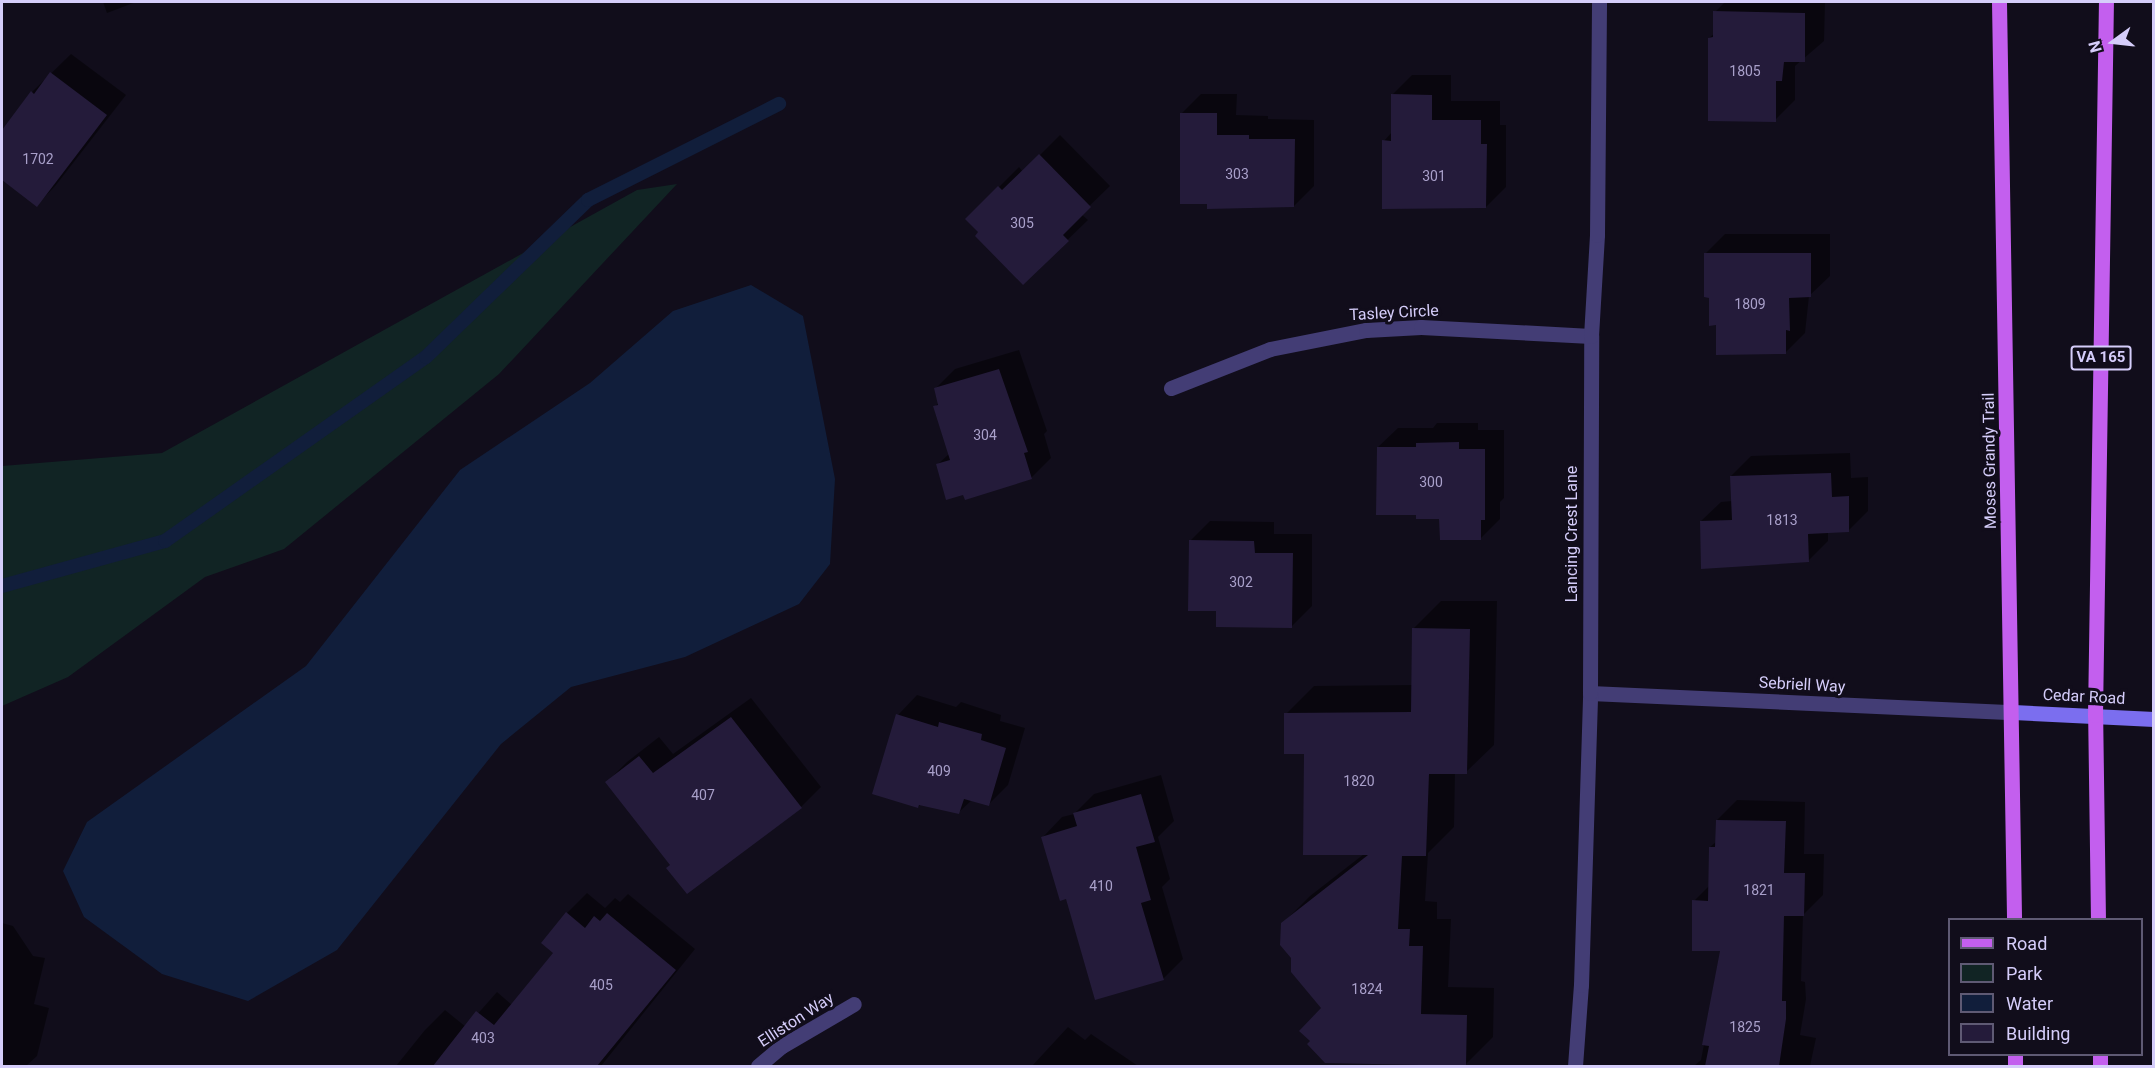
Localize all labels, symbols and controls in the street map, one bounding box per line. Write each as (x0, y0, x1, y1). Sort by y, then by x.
north arrow (2083, 12, 2143, 72)
text: N (2084, 39, 2106, 55)
house number: 1805 (1729, 63, 1761, 79)
house number: 1702 (22, 151, 54, 167)
house number: 303 (1225, 166, 1249, 182)
house number: 301 (1422, 168, 1446, 184)
house number: 305 (1010, 215, 1034, 231)
house number: 1809 (1734, 296, 1766, 312)
street label: Tasley Circle (1349, 301, 1439, 325)
road number: VA 165 (2070, 346, 2132, 370)
street label: Moses Grandy Trail (1979, 392, 2001, 530)
house number: 304 (973, 427, 997, 443)
street label: Lancing Crest Lane (1562, 466, 1582, 602)
house number: 300 (1419, 474, 1443, 490)
house number: 1813 (1766, 512, 1798, 528)
house number: 302 (1229, 574, 1253, 590)
street label: Sebriell Way (1758, 673, 1846, 697)
street label: Cedar Road (2042, 685, 2126, 709)
house number: 409 (927, 763, 951, 779)
house number: 1820 (1343, 773, 1375, 789)
house number: 407 (691, 787, 715, 803)
house number: 410 (1089, 878, 1113, 894)
house number: 1821 (1743, 882, 1775, 898)
legend (1948, 918, 2143, 1056)
text: Road (2006, 933, 2047, 954)
text: Park (2006, 963, 2042, 984)
house number: 405 (589, 977, 613, 993)
house number: 1824 (1351, 981, 1383, 997)
street label: Elliston Way (755, 988, 837, 1052)
text: Water (2006, 993, 2053, 1014)
house number: 1825 (1729, 1019, 1761, 1035)
text: Building (2006, 1023, 2070, 1044)
house number: 403 (471, 1030, 495, 1046)

